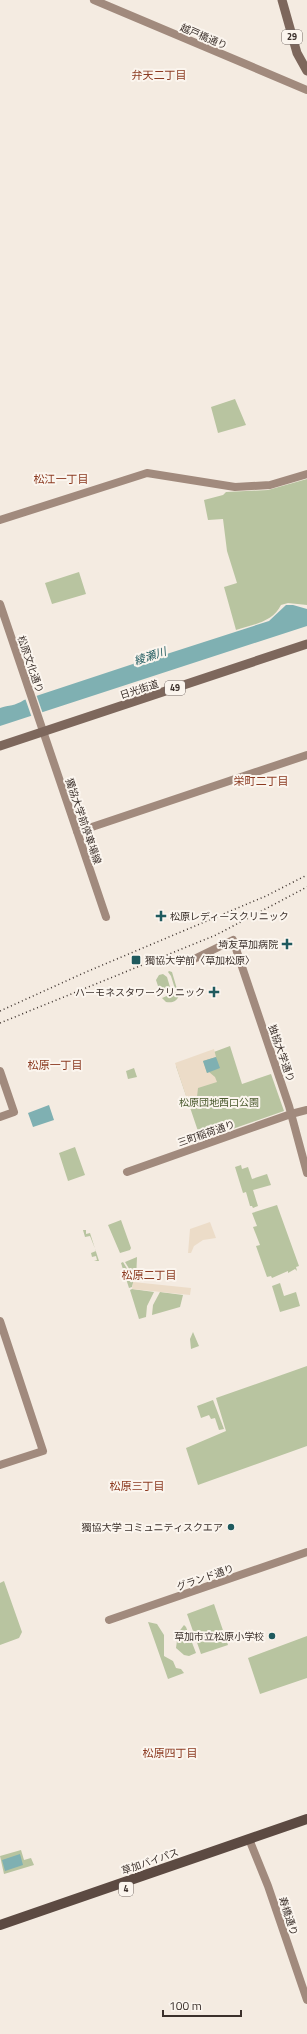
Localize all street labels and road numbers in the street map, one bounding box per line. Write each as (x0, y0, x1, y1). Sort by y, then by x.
street label: 越戸橋通り (178, 20, 230, 53)
road number: 29 (282, 30, 302, 44)
street label: 松原文化通り (14, 633, 47, 695)
street label: 日光街道 (118, 676, 160, 703)
road number: 49 (165, 681, 185, 695)
street label: 獨協大学前停車場線 (62, 776, 105, 866)
street label: 独協大学通り (265, 1022, 298, 1084)
street label: 三町稲荷通り (175, 1117, 237, 1150)
street label: グランド通り (174, 1561, 236, 1594)
street label: 草加バイパス (119, 1845, 181, 1878)
road number: 4 (119, 1882, 133, 1896)
street label: 寿橋通り (275, 1895, 302, 1937)

